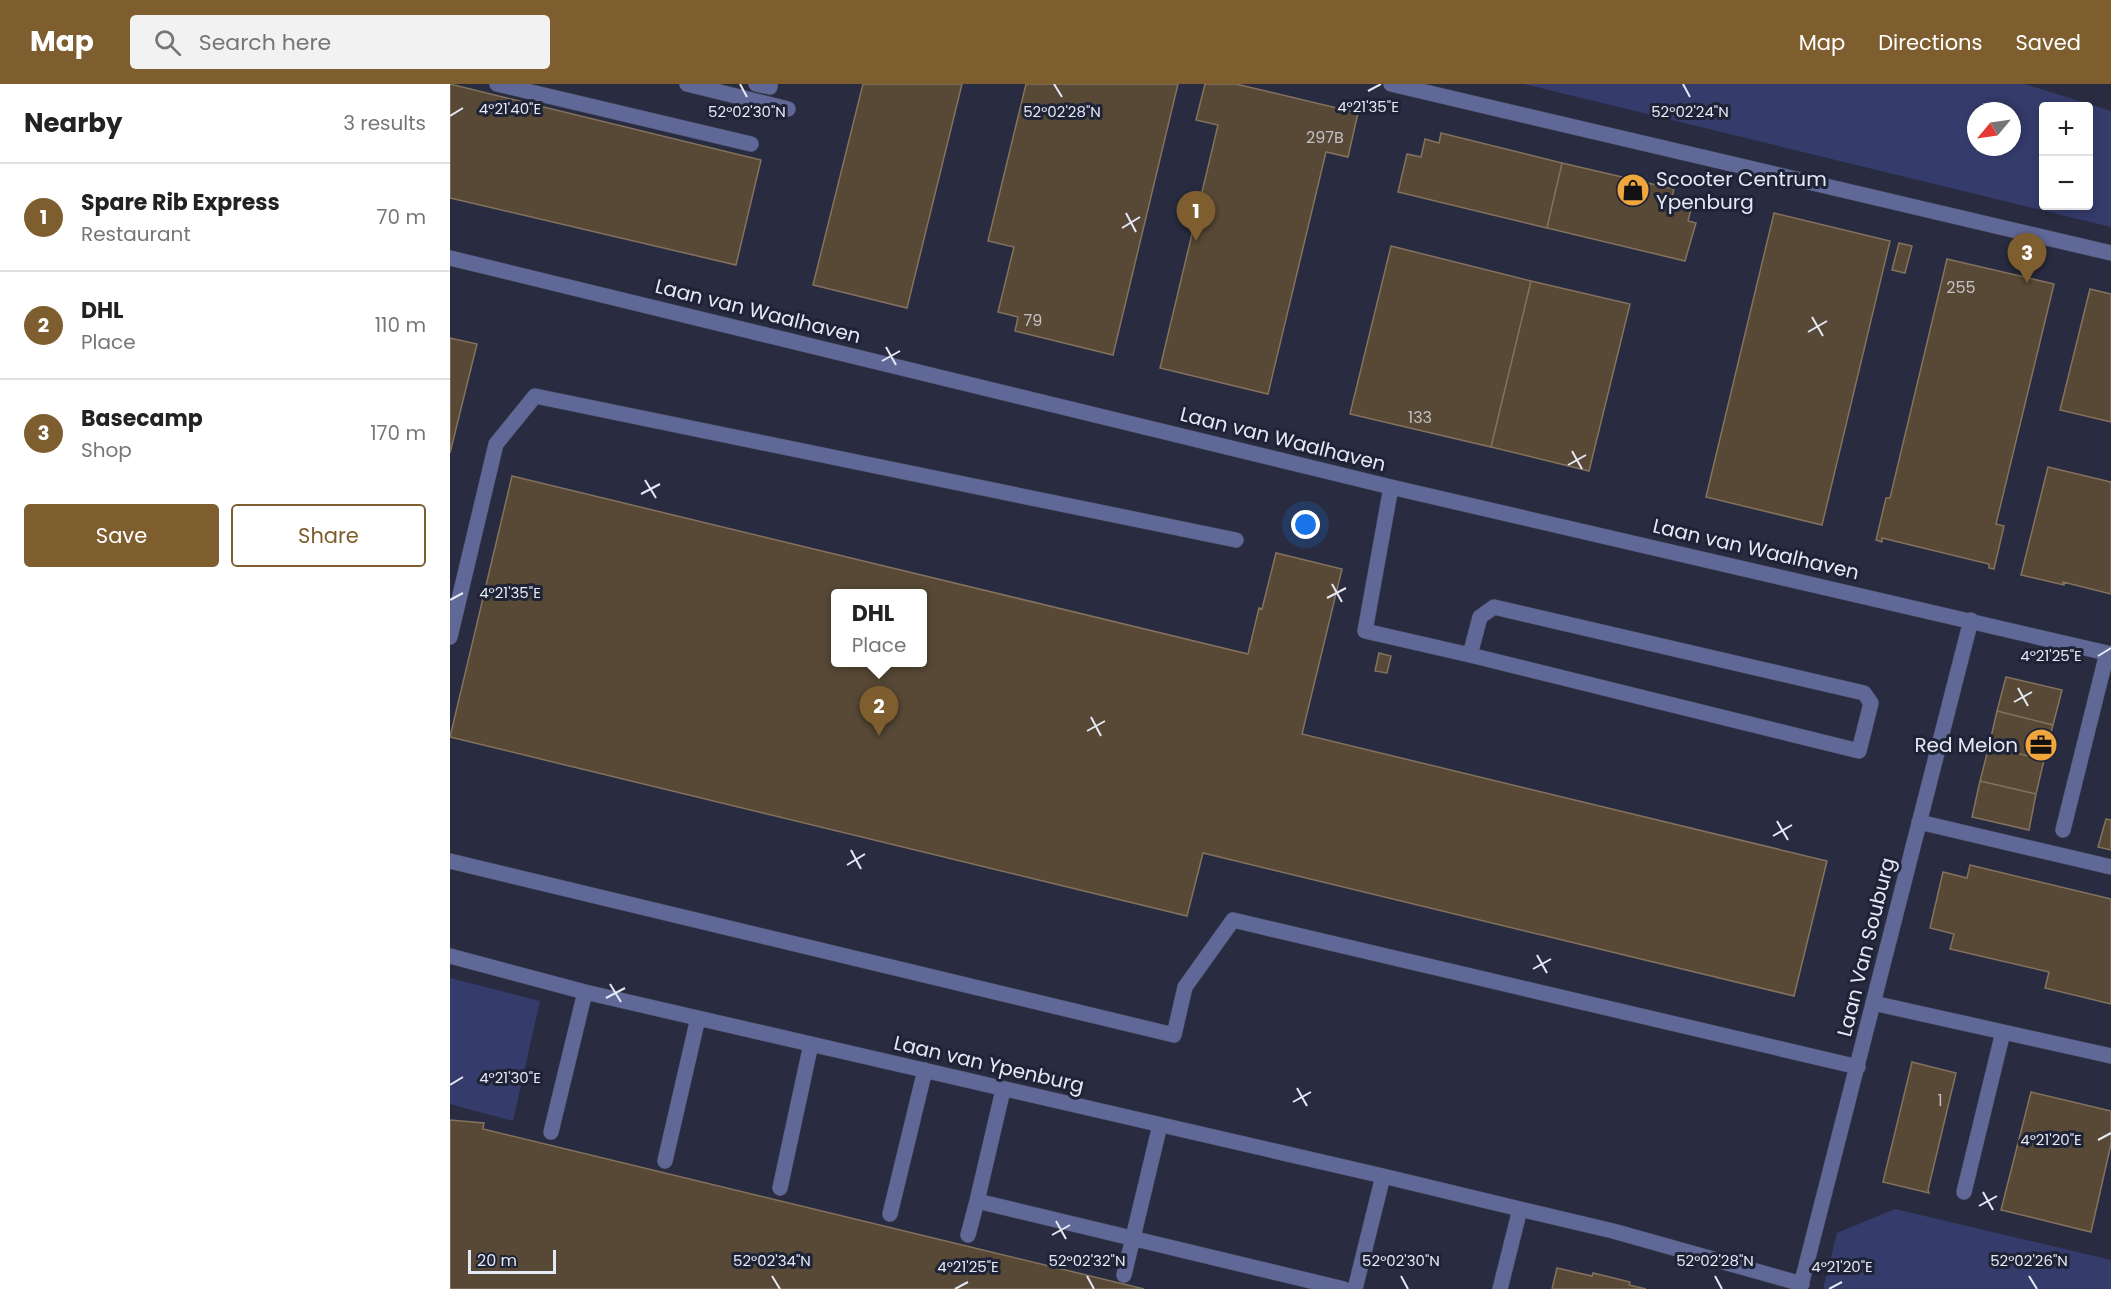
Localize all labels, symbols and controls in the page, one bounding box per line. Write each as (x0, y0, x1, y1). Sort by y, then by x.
search box (130, 15, 550, 69)
text: Map (30, 22, 94, 61)
icon: search (151, 26, 184, 59)
text: Search here (199, 27, 331, 58)
text: Map (1799, 28, 1845, 57)
text: Directions (1878, 28, 1982, 57)
text: Saved (2015, 28, 2081, 57)
text: 4°21'35"E (1337, 96, 1399, 117)
text: 4°21'40"E (479, 98, 541, 119)
text: 52°02'30"N (708, 101, 786, 122)
text: 52°02'28"N (1023, 101, 1101, 122)
text: 52°02'24"N (1651, 101, 1729, 122)
north arrow (1967, 102, 2021, 156)
map controls (2039, 102, 2093, 210)
button: + (2039, 102, 2093, 156)
text: Nearby (24, 105, 122, 141)
text: 3 results (343, 109, 426, 137)
house number: 297B (1306, 126, 1344, 149)
button: − (2039, 156, 2093, 210)
place label: Scooter Centrum Ypenburg (1656, 165, 1827, 216)
shop icon: Scooter Centrum Ypenburg (1615, 172, 1651, 208)
text: Spare Rib Express (81, 187, 280, 218)
pin: 1 (1176, 192, 1216, 241)
text: 1 (40, 203, 47, 231)
text: 70 m (377, 203, 426, 231)
text: Restaurant (81, 220, 191, 248)
pin: 3 (2008, 234, 2046, 283)
street label: Laan van Waalhaven (652, 272, 864, 350)
house number: 255 (1946, 276, 1976, 299)
text: DHL (81, 295, 124, 326)
house number: 79 (1024, 309, 1042, 332)
text: 2 (38, 311, 49, 339)
text: 110 m (375, 311, 426, 339)
text: Place (81, 328, 136, 356)
street label: Laan van Waalhaven (1177, 400, 1389, 478)
text: Basecamp (81, 403, 203, 434)
house number: 133 (1408, 406, 1432, 429)
text: 3 (37, 419, 50, 447)
text: 170 m (370, 419, 426, 447)
text: Shop (81, 436, 132, 464)
button: Save (24, 504, 219, 567)
button: Share (231, 504, 426, 567)
your location (1291, 510, 1320, 539)
street label: Laan van Waalhaven (1650, 512, 1862, 586)
text: 4°21'35"E (479, 582, 541, 603)
popup (831, 589, 927, 667)
text: DHL (852, 598, 894, 629)
text: Place (852, 631, 906, 659)
text: 4°21'25"E (2020, 645, 2082, 666)
pin: 2 (860, 686, 898, 736)
office icon: Red Melon (2023, 727, 2059, 763)
place label: Red Melon (1914, 731, 2018, 759)
street label: Laan Van Souburg (1830, 855, 1902, 1039)
street label: Laan van Ypenburg (891, 1028, 1087, 1100)
text: 4°21'30"E (479, 1067, 541, 1088)
house number: 1 (1937, 1089, 1943, 1112)
text: 4°21'20"E (2020, 1129, 2082, 1150)
scale bar (468, 1247, 556, 1274)
text: 20 m (477, 1249, 517, 1272)
text: 52°02'34"N (733, 1250, 811, 1271)
text: 52°02'32"N (1048, 1250, 1126, 1271)
text: 52°02'30"N (1362, 1250, 1440, 1271)
text: 52°02'28"N (1676, 1250, 1754, 1271)
text: 52°02'26"N (1990, 1250, 2068, 1271)
text: 4°21'25"E (937, 1256, 999, 1277)
text: 4°21'20"E (1811, 1256, 1873, 1277)

